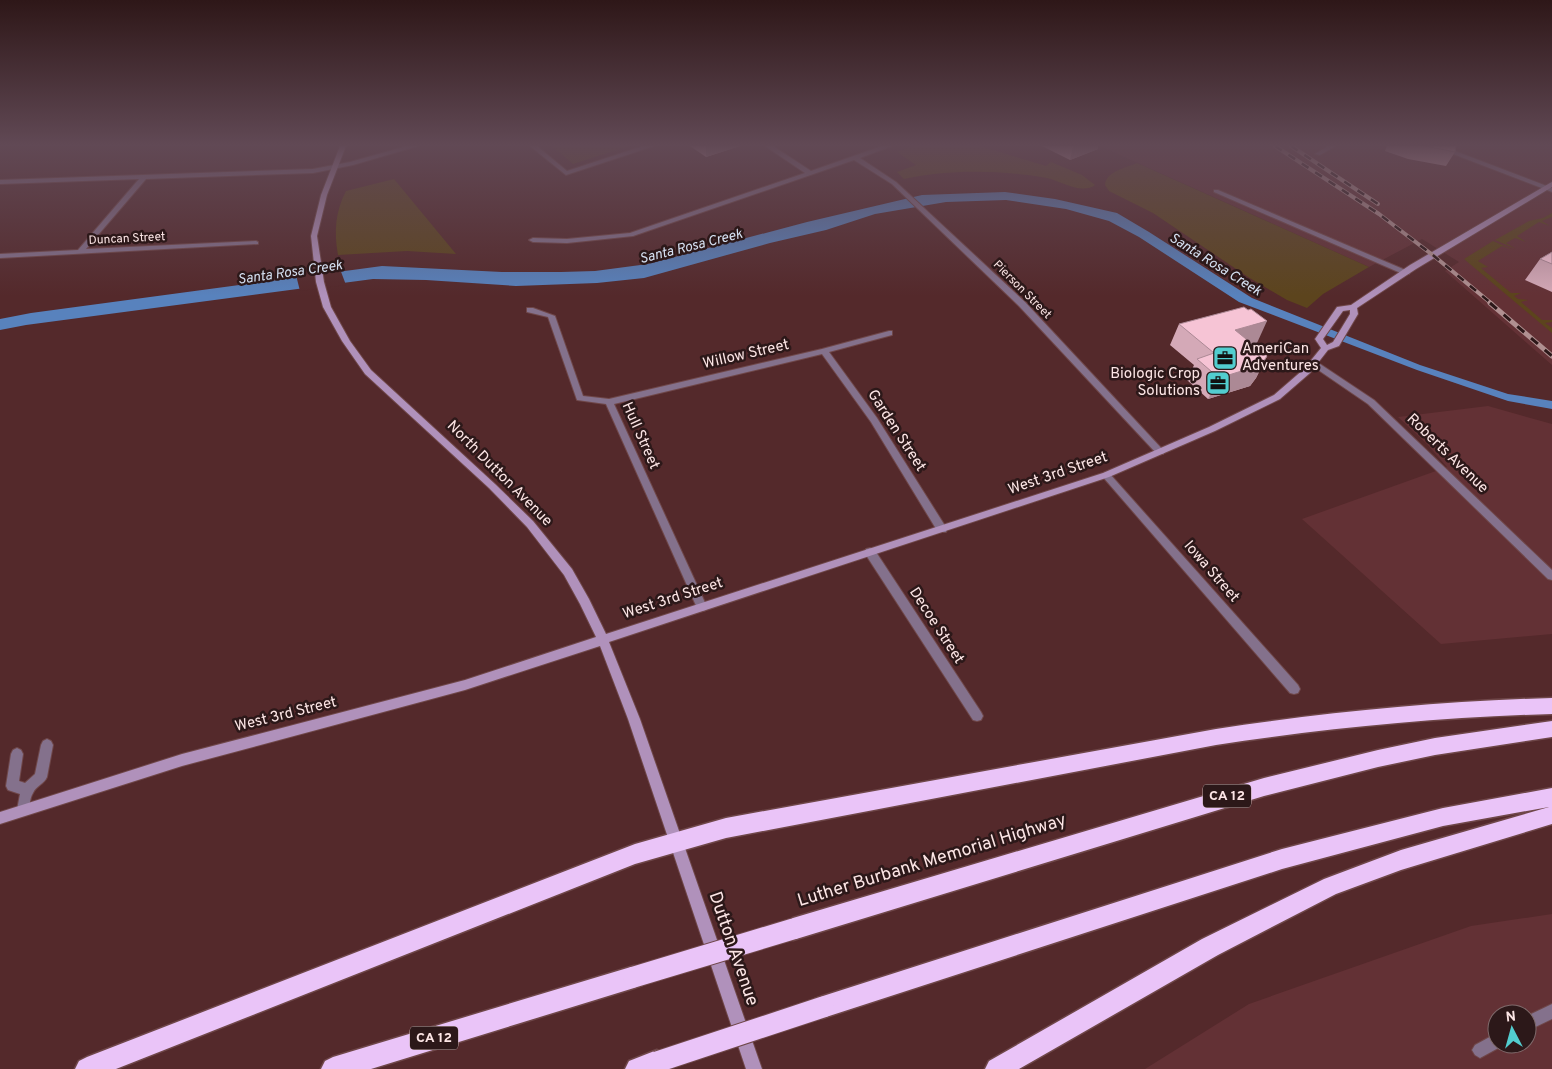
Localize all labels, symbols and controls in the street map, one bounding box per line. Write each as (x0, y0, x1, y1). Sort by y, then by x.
water label: Santa Rosa Creek (638, 226, 745, 268)
street label: Duncan Street (88, 229, 166, 249)
water label: Santa Rosa Creek (1166, 230, 1265, 301)
water label: Santa Rosa Creek (237, 257, 344, 289)
street label: Pierson Street (989, 257, 1055, 323)
street label: Willow Street (701, 336, 791, 374)
place label: AmeriCan Adventures (1242, 340, 1319, 376)
office icon: AmeriCan Adventures (1212, 345, 1238, 371)
place label: Biologic Crop Solutions (1110, 365, 1200, 401)
office icon: Biologic Crop Solutions (1205, 370, 1231, 396)
street label: Garden Street (862, 387, 930, 475)
street label: Hull Street (617, 399, 663, 473)
street label: Roberts Avenue (1402, 410, 1492, 498)
street label: North Dutton Avenue (442, 417, 556, 531)
street label: West 3rd Street (1006, 448, 1110, 500)
street label: Iowa Street (1179, 537, 1243, 607)
street label: West 3rd Street (621, 574, 725, 624)
street label: Decoe Street (904, 584, 968, 668)
street label: West 3rd Street (233, 693, 339, 737)
road number: CA 12 (1203, 784, 1251, 808)
street label: Luther Burbank Memorial Highway (795, 809, 1069, 913)
street label: Dutton Avenue (703, 889, 763, 1009)
north arrow (1487, 1004, 1537, 1054)
text: N (1505, 1009, 1517, 1027)
road number: CA 12 (410, 1026, 458, 1050)

